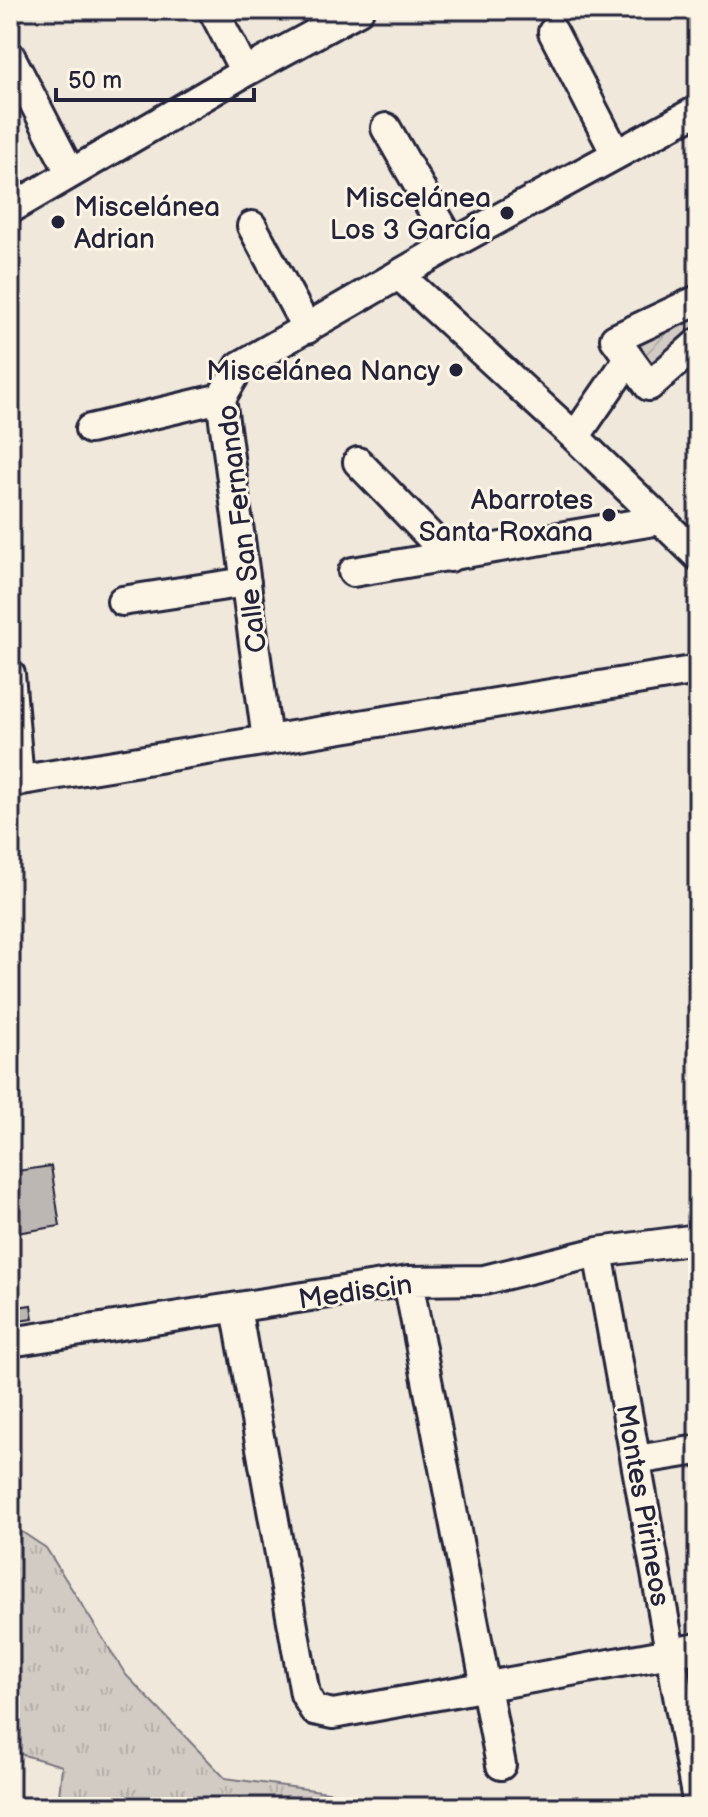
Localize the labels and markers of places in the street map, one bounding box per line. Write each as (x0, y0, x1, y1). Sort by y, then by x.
place label: Miscelánea Los 3 García (330, 182, 491, 247)
place label: Miscelánea Adrian (74, 191, 220, 256)
marker: Miscelánea Los 3 García (498, 204, 516, 222)
marker: Miscelánea Adrian (49, 213, 67, 231)
place label: Miscelánea Nancy (206, 355, 440, 388)
marker: Miscelánea Nancy (447, 361, 465, 379)
place label: Abarrotes Santa Roxana (419, 484, 593, 549)
marker: Abarrotes Santa Roxana (600, 506, 618, 524)

